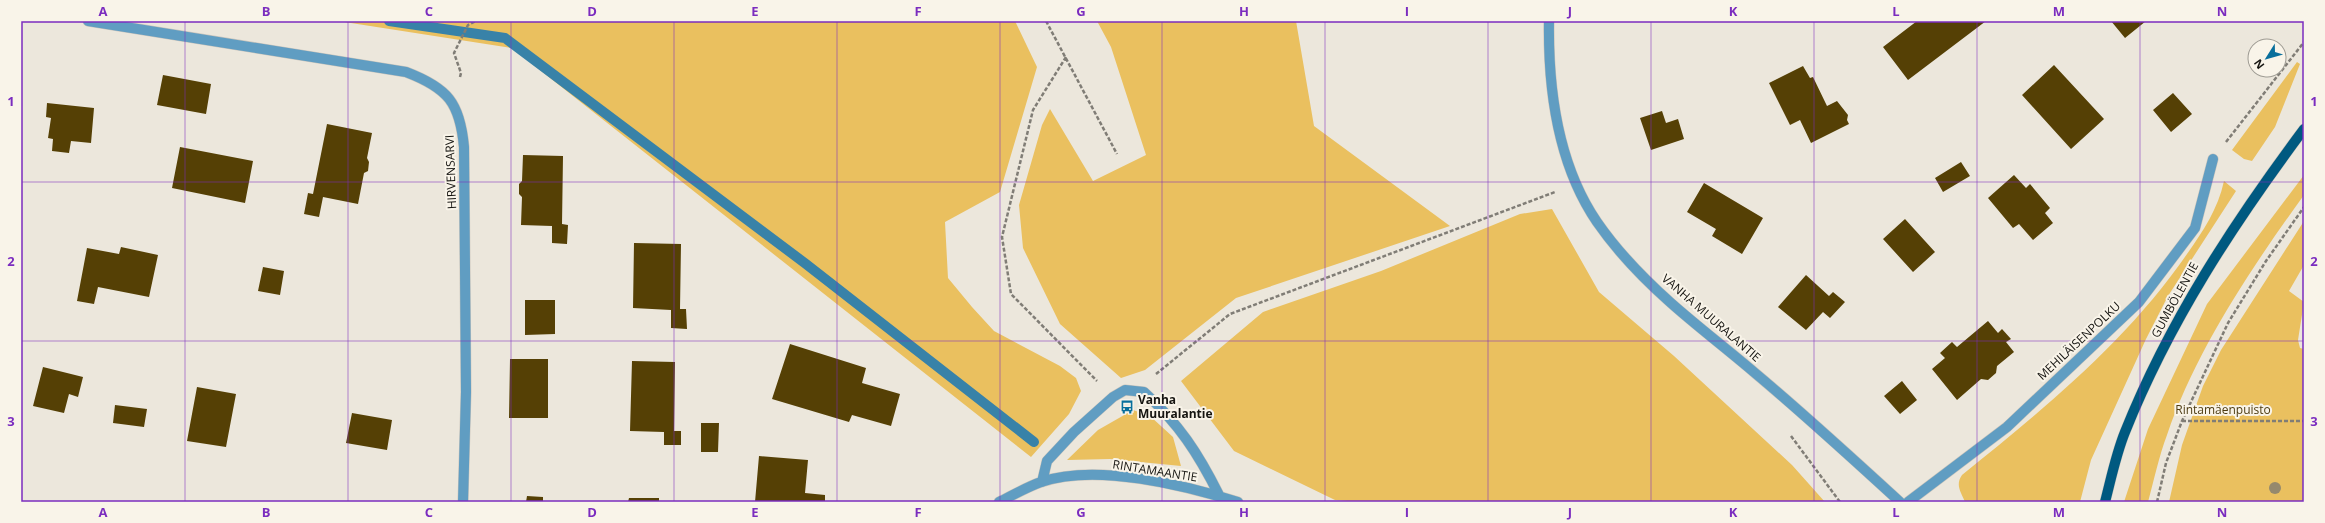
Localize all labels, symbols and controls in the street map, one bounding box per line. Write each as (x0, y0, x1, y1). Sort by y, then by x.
text: A (99, 2, 108, 20)
text: B (262, 2, 271, 20)
text: C (425, 2, 433, 20)
text: D (587, 2, 597, 20)
text: E (751, 2, 759, 20)
text: F (914, 2, 922, 20)
text: G (1076, 2, 1086, 20)
text: H (1239, 2, 1249, 20)
text: I (1405, 2, 1409, 20)
text: J (1567, 2, 1572, 20)
text: K (1729, 2, 1738, 20)
text: L (1892, 2, 1900, 20)
text: M (2053, 2, 2065, 20)
text: N (2217, 2, 2227, 20)
north arrow (2247, 38, 2287, 78)
text: N (2250, 56, 2267, 72)
text: 1 (7, 92, 15, 110)
text: 1 (2310, 92, 2318, 110)
street label: HIRVENSARVI (441, 134, 460, 210)
text: 2 (7, 252, 15, 270)
text: 2 (2310, 252, 2318, 270)
street label: GUMBÖLENTIE (2147, 259, 2202, 341)
street label: VANHA MUURALANTIE (1658, 270, 1765, 365)
street label: MEHILÄISENPOLKU (2033, 298, 2124, 384)
place label: Vanha Muuralantie (1138, 391, 1213, 422)
bus stop icon: Vanha Muuralantie (1119, 399, 1135, 415)
park label: Rintamäenpuisto (2175, 401, 2271, 418)
text: 3 (7, 412, 15, 430)
text: 3 (2310, 412, 2318, 430)
street label: RINTAMAANTIE (1111, 455, 1199, 486)
text: A (99, 503, 108, 521)
text: B (262, 503, 271, 521)
text: C (425, 503, 433, 521)
text: D (587, 503, 597, 521)
text: E (751, 503, 759, 521)
text: F (914, 503, 922, 521)
text: G (1076, 503, 1086, 521)
text: H (1239, 503, 1249, 521)
text: I (1405, 503, 1409, 521)
text: J (1567, 503, 1572, 521)
text: K (1729, 503, 1738, 521)
text: L (1892, 503, 1900, 521)
text: M (2053, 503, 2065, 521)
text: N (2217, 503, 2227, 521)

